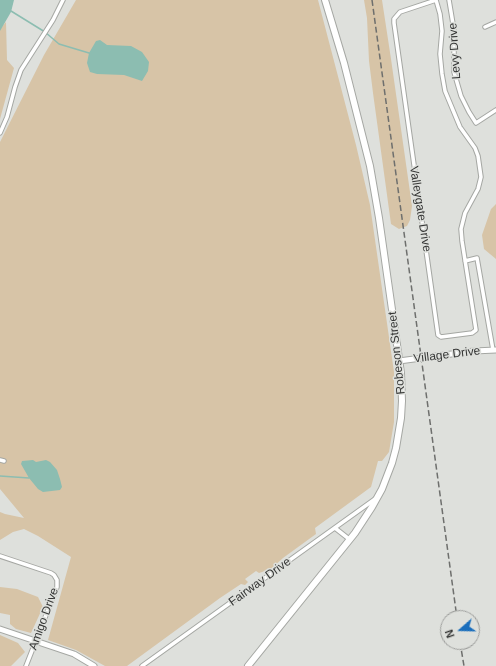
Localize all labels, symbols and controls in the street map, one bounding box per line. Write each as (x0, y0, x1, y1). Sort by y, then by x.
street label: Levy Drive (446, 22, 464, 80)
street label: Valleygate Drive (406, 165, 434, 253)
street label: Robeson Street (385, 311, 409, 395)
street label: Village Drive (413, 344, 481, 366)
street label: Fairway Drive (226, 555, 294, 609)
street label: Amigo Drive (26, 586, 62, 652)
north arrow (440, 610, 480, 650)
text: N (443, 628, 457, 640)

